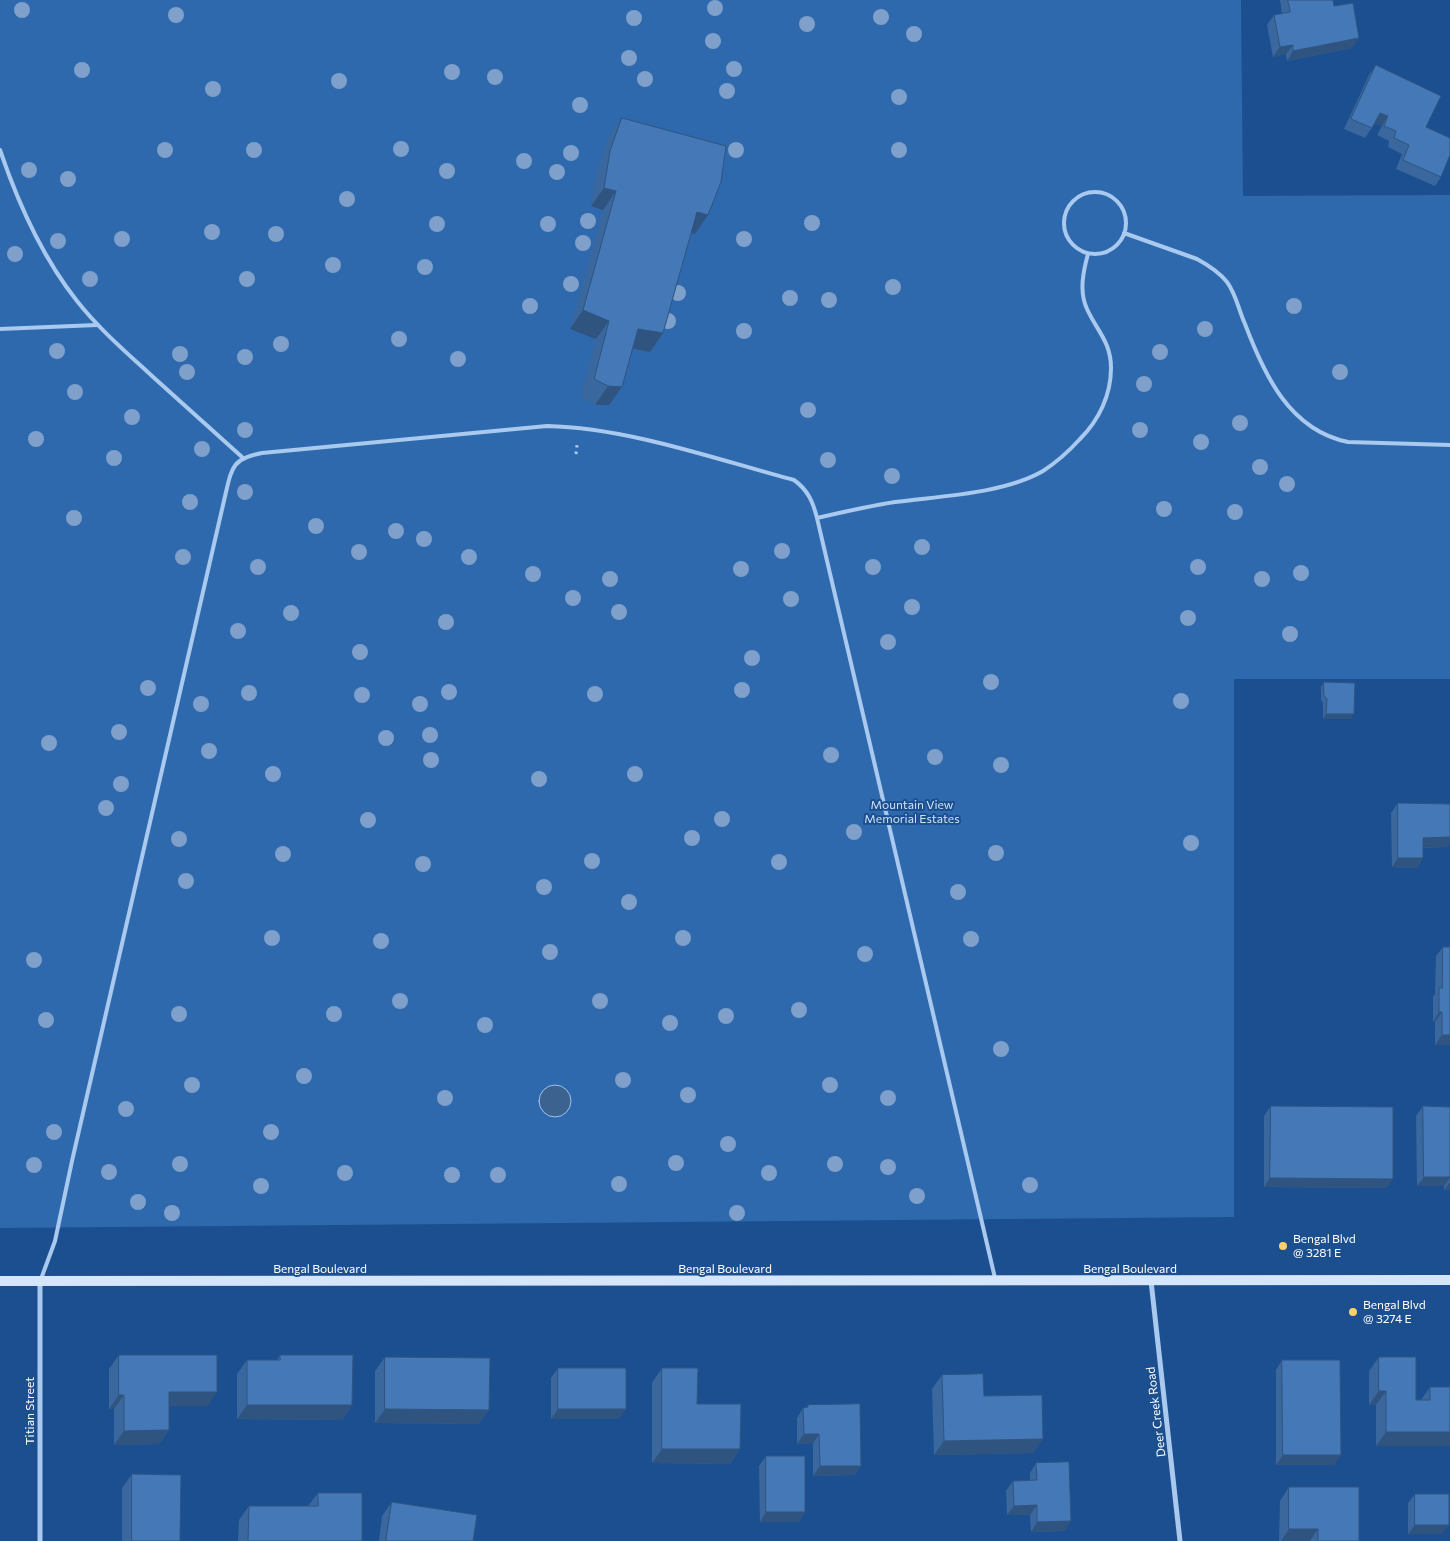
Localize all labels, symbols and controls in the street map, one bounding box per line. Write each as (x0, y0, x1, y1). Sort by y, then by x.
park label: Mountain View Memorial Estates (864, 798, 960, 826)
place label: Bengal Blvd @ 3281 E (1293, 1232, 1356, 1260)
marker: Bengal Blvd @ 3281 E (1277, 1240, 1289, 1252)
street label: Bengal Boulevard (273, 1262, 367, 1276)
street label: Bengal Boulevard (678, 1262, 772, 1276)
street label: Bengal Boulevard (1083, 1262, 1177, 1276)
place label: Bengal Blvd @ 3274 E (1363, 1298, 1426, 1326)
marker: Bengal Blvd @ 3274 E (1347, 1306, 1359, 1318)
street label: Deer Creek Road (1143, 1366, 1169, 1458)
street label: Titian Street (23, 1377, 37, 1445)

